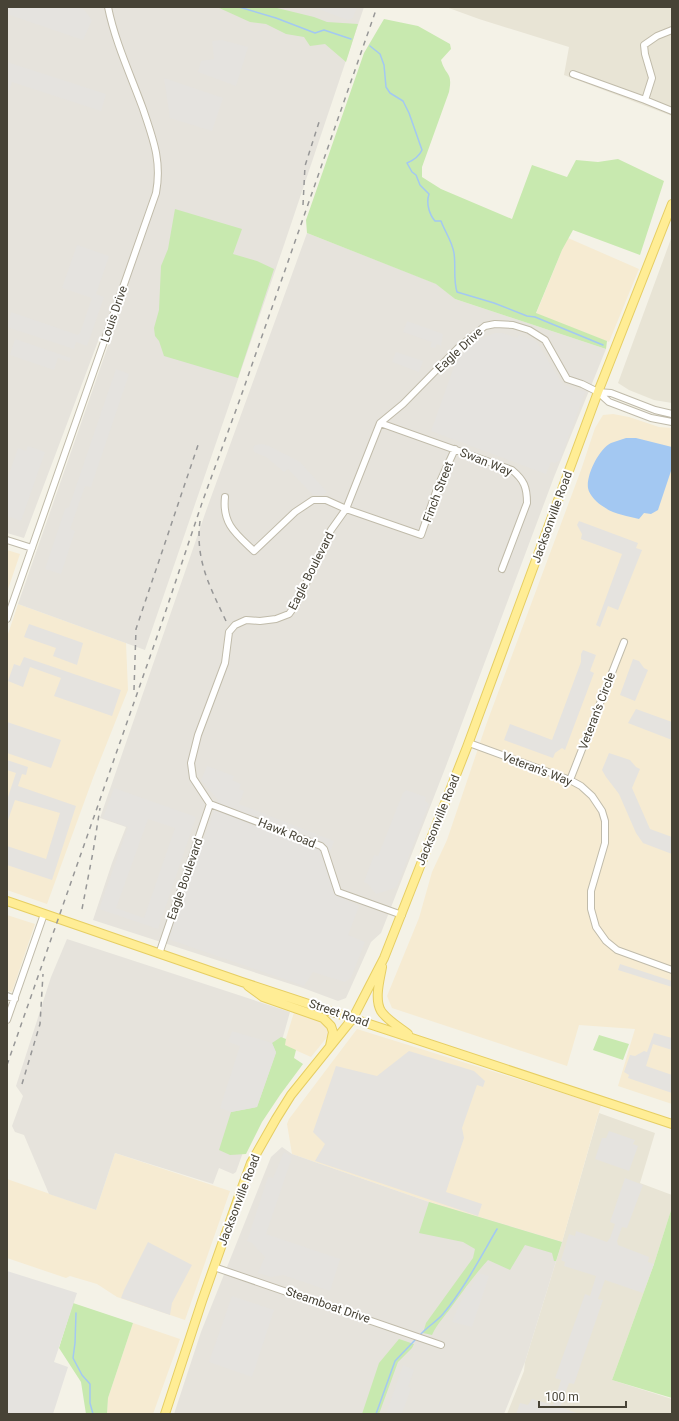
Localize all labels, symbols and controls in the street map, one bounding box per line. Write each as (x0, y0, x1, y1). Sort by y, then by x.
street label: Louis Drive (98, 284, 130, 344)
street label: Eagle Drive (433, 325, 485, 375)
street label: Swan Way (458, 445, 514, 479)
street label: Finch Street (420, 460, 456, 524)
street label: Jacksonville Road (529, 469, 575, 565)
street label: Eagle Boulevard (285, 530, 337, 612)
street label: Veteran's Circle (576, 670, 618, 752)
street label: Veteran's Way (500, 749, 574, 789)
street label: Jacksonville Road (413, 773, 463, 867)
street label: Hawk Road (256, 815, 318, 851)
street label: Eagle Boulevard (164, 836, 206, 922)
street label: Street Road (307, 996, 371, 1030)
street label: Jacksonville Road (215, 1152, 263, 1248)
street label: Steamboat Drive (284, 1284, 372, 1326)
scale bar (539, 1383, 626, 1409)
text: 100 m (545, 1390, 579, 1404)

